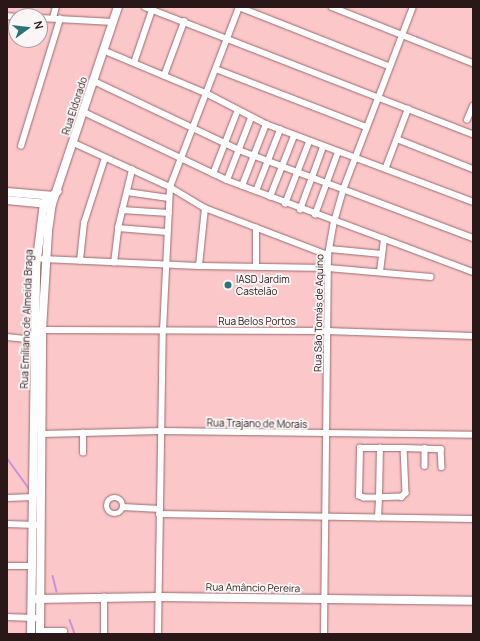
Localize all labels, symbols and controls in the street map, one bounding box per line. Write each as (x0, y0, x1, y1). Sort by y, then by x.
north arrow (8, 8, 48, 48)
text: N (31, 19, 47, 31)
street label: Rua Eldorado (60, 75, 90, 137)
street label: Rua Emíliano de Almeida Braga (19, 249, 35, 389)
street label: Rua São Tomás de Aquino (312, 254, 326, 372)
place label: IASD Jardim Castelão (236, 273, 290, 296)
marker: IASD Jardim Castelão (223, 280, 233, 290)
street label: Rua Belos Portos (218, 316, 296, 328)
street label: Rua Trajano de Morais (207, 417, 307, 431)
street label: Rua Amâncio Pereira (206, 581, 300, 595)

